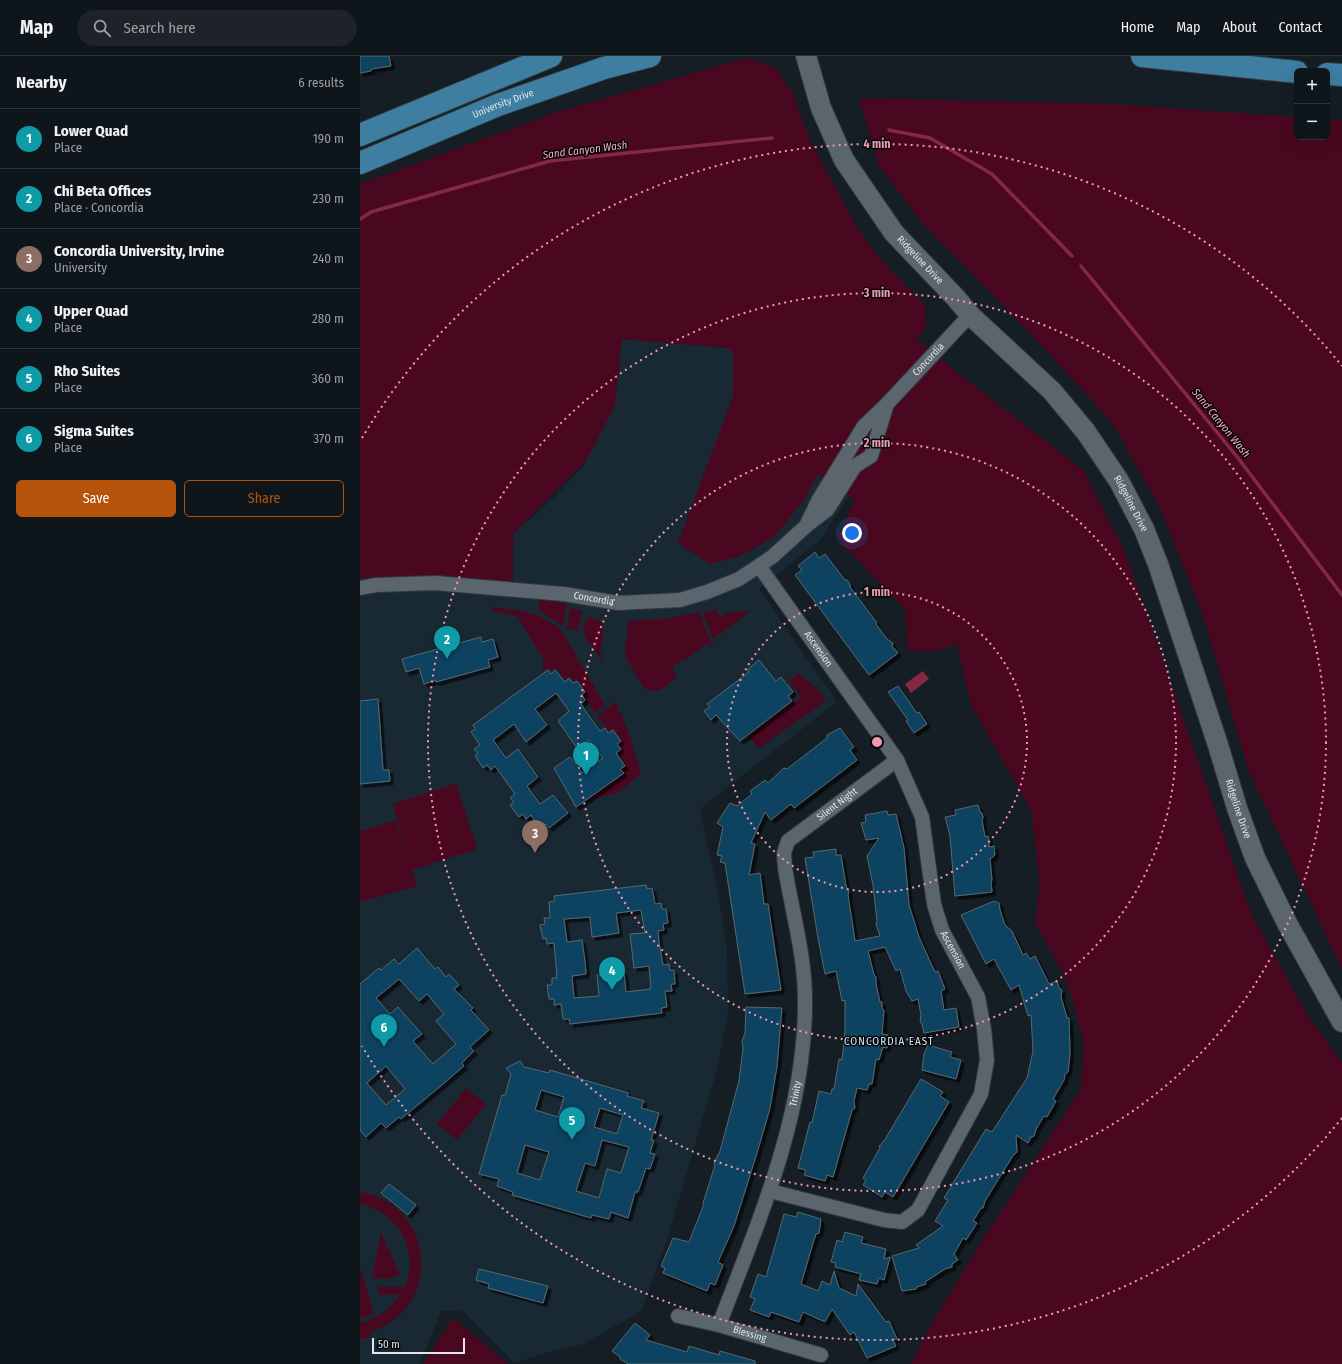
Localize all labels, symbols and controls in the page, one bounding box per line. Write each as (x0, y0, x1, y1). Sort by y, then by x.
search box (77, 10, 357, 46)
text: Map (20, 16, 53, 39)
icon: search (91, 17, 113, 39)
text: Search here (123, 19, 196, 37)
text: Home (1121, 19, 1154, 36)
text: Map (1176, 19, 1200, 36)
text: About (1222, 19, 1257, 36)
text: Contact (1279, 19, 1322, 36)
map controls (1294, 68, 1330, 140)
button: + (1294, 68, 1330, 104)
text: Nearby (16, 72, 67, 93)
text: 6 results (298, 75, 344, 90)
street label: University Drive (471, 87, 536, 121)
button: − (1294, 104, 1330, 140)
text: Lower Quad (54, 122, 128, 140)
text: 1 (26, 131, 32, 146)
text: 190 m (313, 131, 344, 146)
text: 4 min (863, 137, 891, 151)
water label: Sand Canyon Wash (541, 138, 628, 162)
text: Place (54, 140, 82, 155)
text: Chi Beta Offices (54, 182, 151, 200)
text: 2 (26, 191, 32, 206)
text: 230 m (313, 191, 344, 206)
text: Place · Concordia (54, 200, 144, 215)
street label: Ridgeline Drive (894, 234, 946, 287)
text: Concordia University, Irvine (54, 242, 224, 260)
text: 3 (26, 251, 32, 266)
text: 240 m (312, 251, 344, 266)
text: University (54, 260, 107, 275)
text: 3 min (863, 286, 890, 300)
text: Upper Quad (54, 302, 128, 320)
text: 4 (26, 311, 32, 326)
text: 280 m (312, 311, 344, 326)
text: Place (54, 320, 82, 335)
street label: Concordia (910, 341, 947, 379)
text: Rho Suites (54, 362, 120, 380)
text: 5 (26, 371, 32, 386)
text: 360 m (312, 371, 344, 386)
text: Place (54, 380, 82, 395)
water label: Sand Canyon Wash (1189, 385, 1253, 460)
text: Sigma Suites (54, 422, 134, 440)
text: 6 (26, 431, 32, 446)
text: 370 m (313, 431, 344, 446)
text: 2 min (863, 436, 890, 450)
text: Place (54, 440, 82, 455)
street label: Ridgeline Drive (1111, 473, 1150, 534)
button: Save (16, 480, 176, 517)
button: Share (184, 480, 344, 517)
your location (842, 523, 862, 543)
text: 1 min (864, 585, 890, 599)
street label: Concordia (573, 590, 615, 608)
pin: 2 (434, 626, 460, 659)
street label: Ascension (801, 629, 835, 669)
centre of rings (870, 735, 884, 749)
pin: 1 (573, 742, 599, 775)
street label: Ridgeline Drive (1223, 778, 1254, 840)
street label: Silent Night (814, 785, 861, 824)
pin: 3 (522, 820, 548, 853)
street label: Ascension (938, 929, 968, 971)
pin: 4 (599, 957, 625, 990)
pin: 6 (371, 1014, 397, 1047)
district label: CONCORDIA EAST (844, 1035, 934, 1048)
street label: Trinity (787, 1079, 804, 1108)
pin: 5 (559, 1107, 585, 1140)
street label: Blessing (732, 1323, 768, 1345)
scale bar (372, 1336, 465, 1355)
text: 50 m (378, 1338, 400, 1351)

